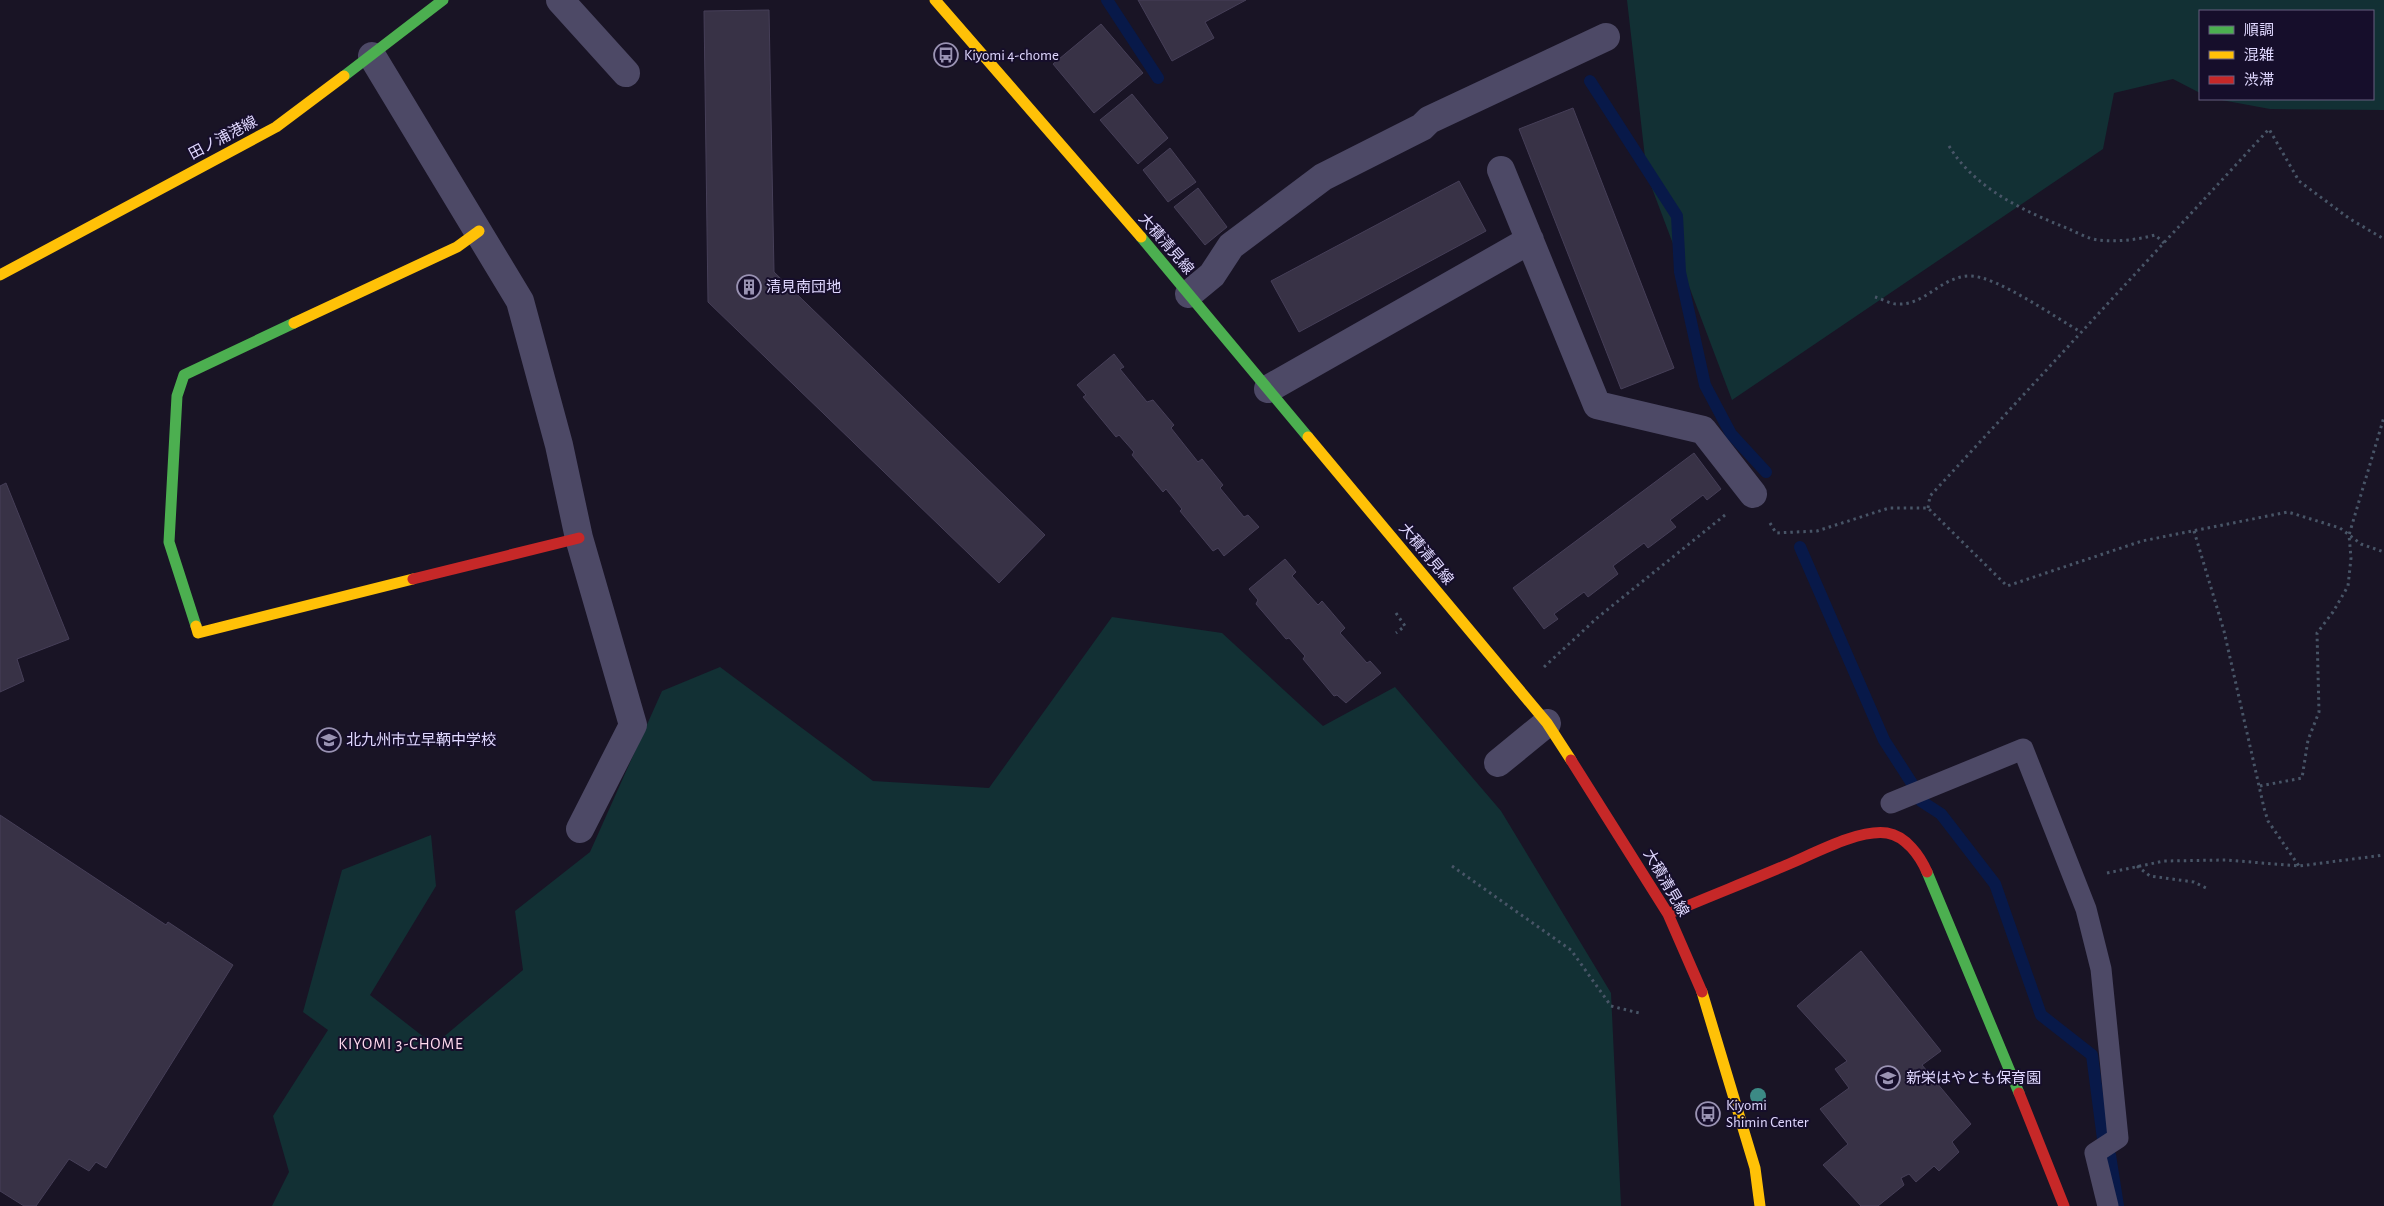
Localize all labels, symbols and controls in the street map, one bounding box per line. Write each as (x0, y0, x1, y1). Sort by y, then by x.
legend (2199, 10, 2374, 100)
text: 順調 (2244, 23, 2274, 38)
bus stop icon: Kiyomi 4-chome (933, 42, 959, 68)
text: 混雑 (2244, 47, 2274, 63)
place label: Kiyomi 4-chome (964, 48, 1059, 63)
text: 渋滞 (2244, 72, 2274, 88)
street label: 田ノ浦港線 (185, 112, 260, 162)
street label: 大積清見線 (1136, 210, 1197, 277)
building icon: 清見南団地 (736, 274, 762, 300)
place label: 清見南団地 (766, 279, 841, 295)
street label: 大積清見線 (1396, 520, 1457, 588)
school or university icon: 北九州市立早鞆中学校 (316, 727, 342, 753)
place label: 北九州市立早鞆中学校 (346, 731, 496, 748)
street label: 大積清見線 (1641, 846, 1692, 919)
district label: KIYOMI 3-CHOME (338, 1036, 464, 1052)
school or university icon: 新栄はやとも保育園 (1875, 1065, 1901, 1091)
place label: 新栄はやとも保育園 (1906, 1070, 2041, 1086)
place label: Kiyomi Shimin Center (1726, 1098, 1809, 1130)
bus stop icon: Kiyomi Shimin Center (1695, 1101, 1721, 1127)

